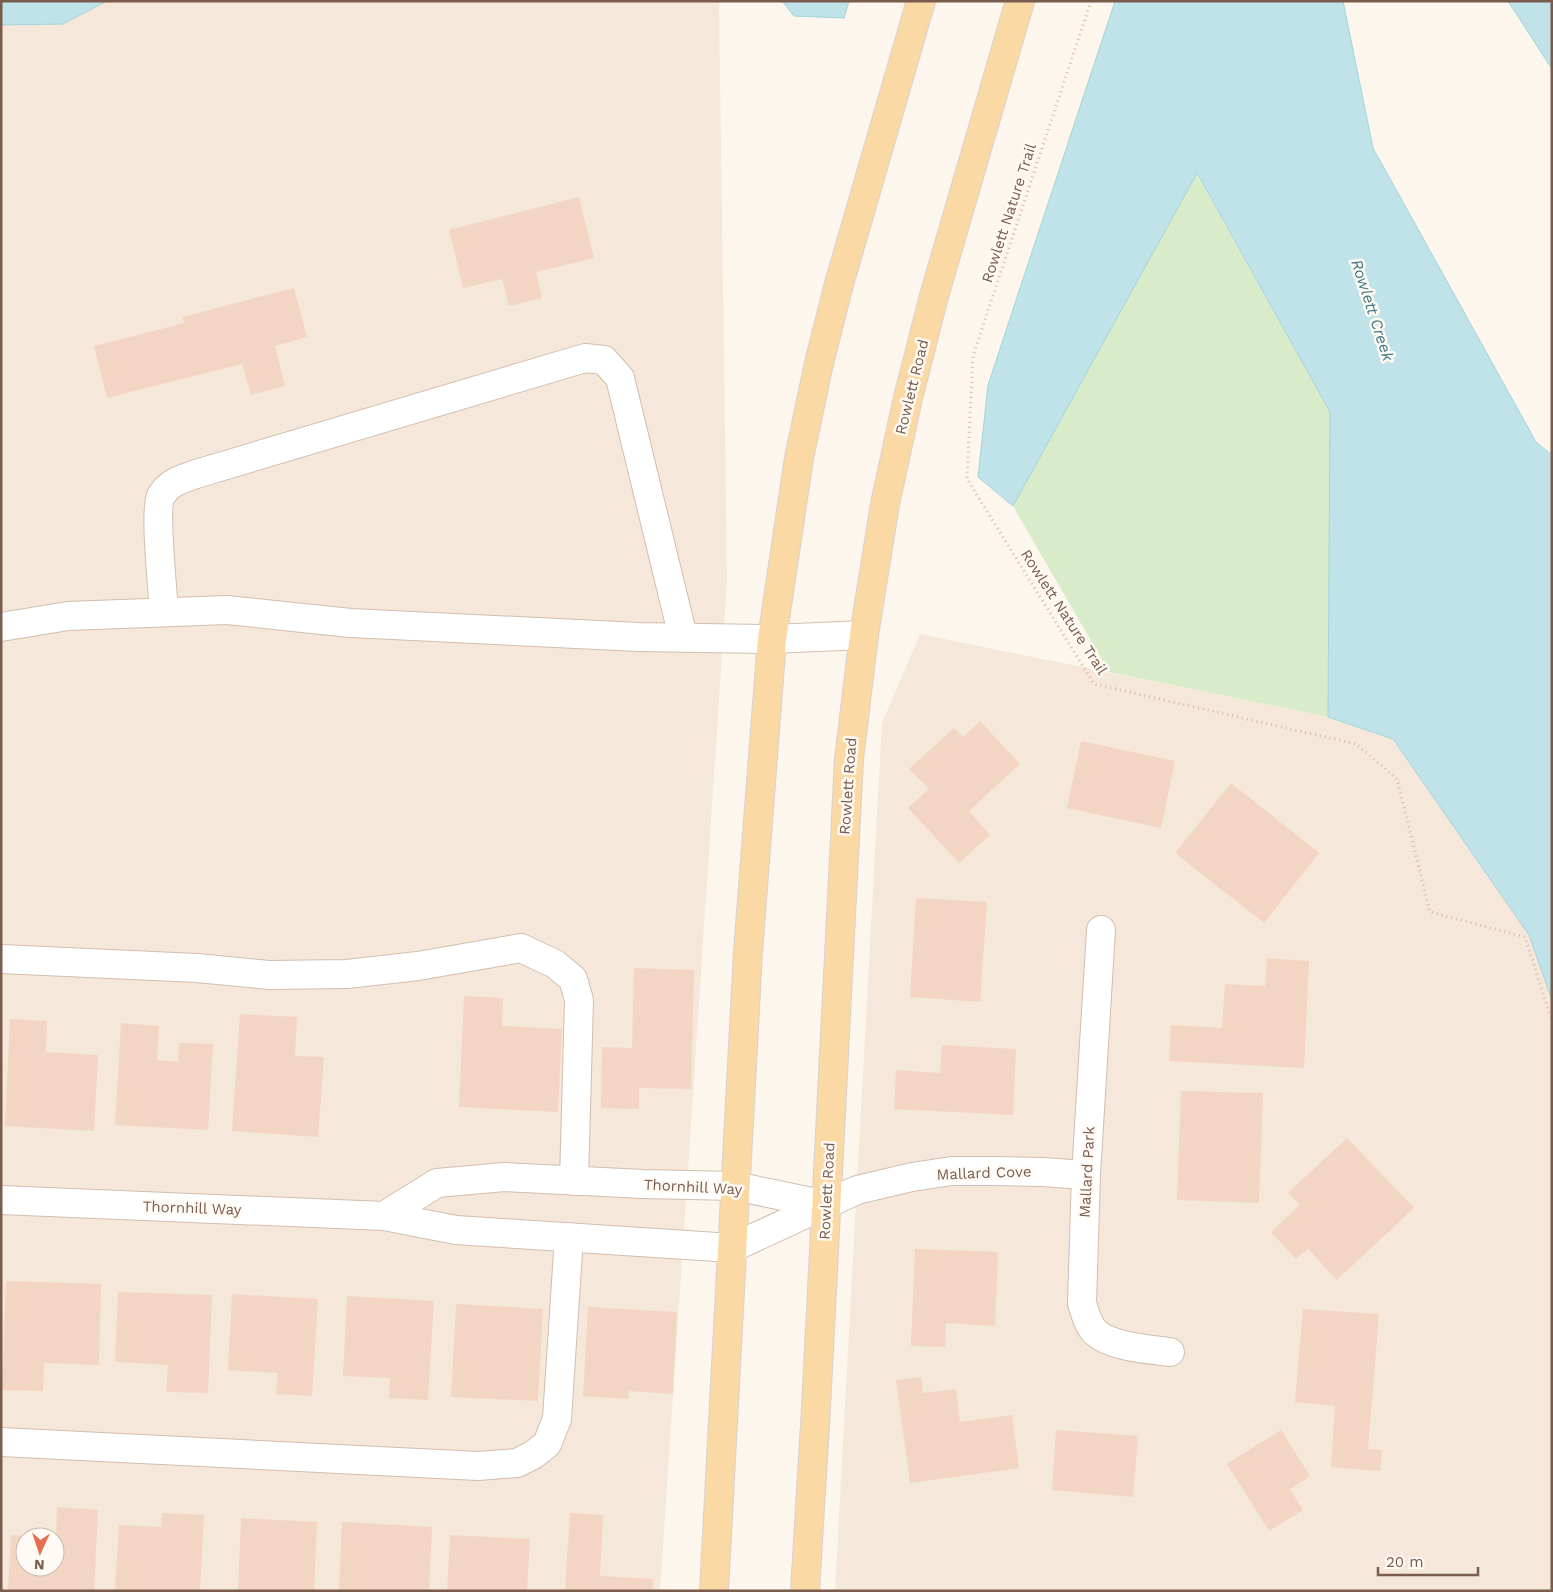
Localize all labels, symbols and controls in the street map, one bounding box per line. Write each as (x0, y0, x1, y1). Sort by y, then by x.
street label: Rowlett Nature Trail (978, 141, 1040, 285)
water label: Rowlett Creek (1347, 257, 1398, 365)
street label: Rowlett Road (891, 338, 933, 436)
street label: Rowlett Nature Trail (1017, 546, 1111, 678)
street label: Rowlett Road (836, 737, 860, 835)
street label: Mallard Park (1076, 1125, 1098, 1218)
street label: Rowlett Road (815, 1142, 839, 1240)
street label: Mallard Cove (936, 1162, 1032, 1184)
street label: Thornhill Way (643, 1175, 743, 1199)
street label: Thornhill Way (142, 1197, 242, 1219)
north arrow (15, 1527, 65, 1577)
scale bar (1378, 1544, 1478, 1576)
text: 20 m (1386, 1553, 1424, 1571)
text: N (34, 1557, 45, 1573)

